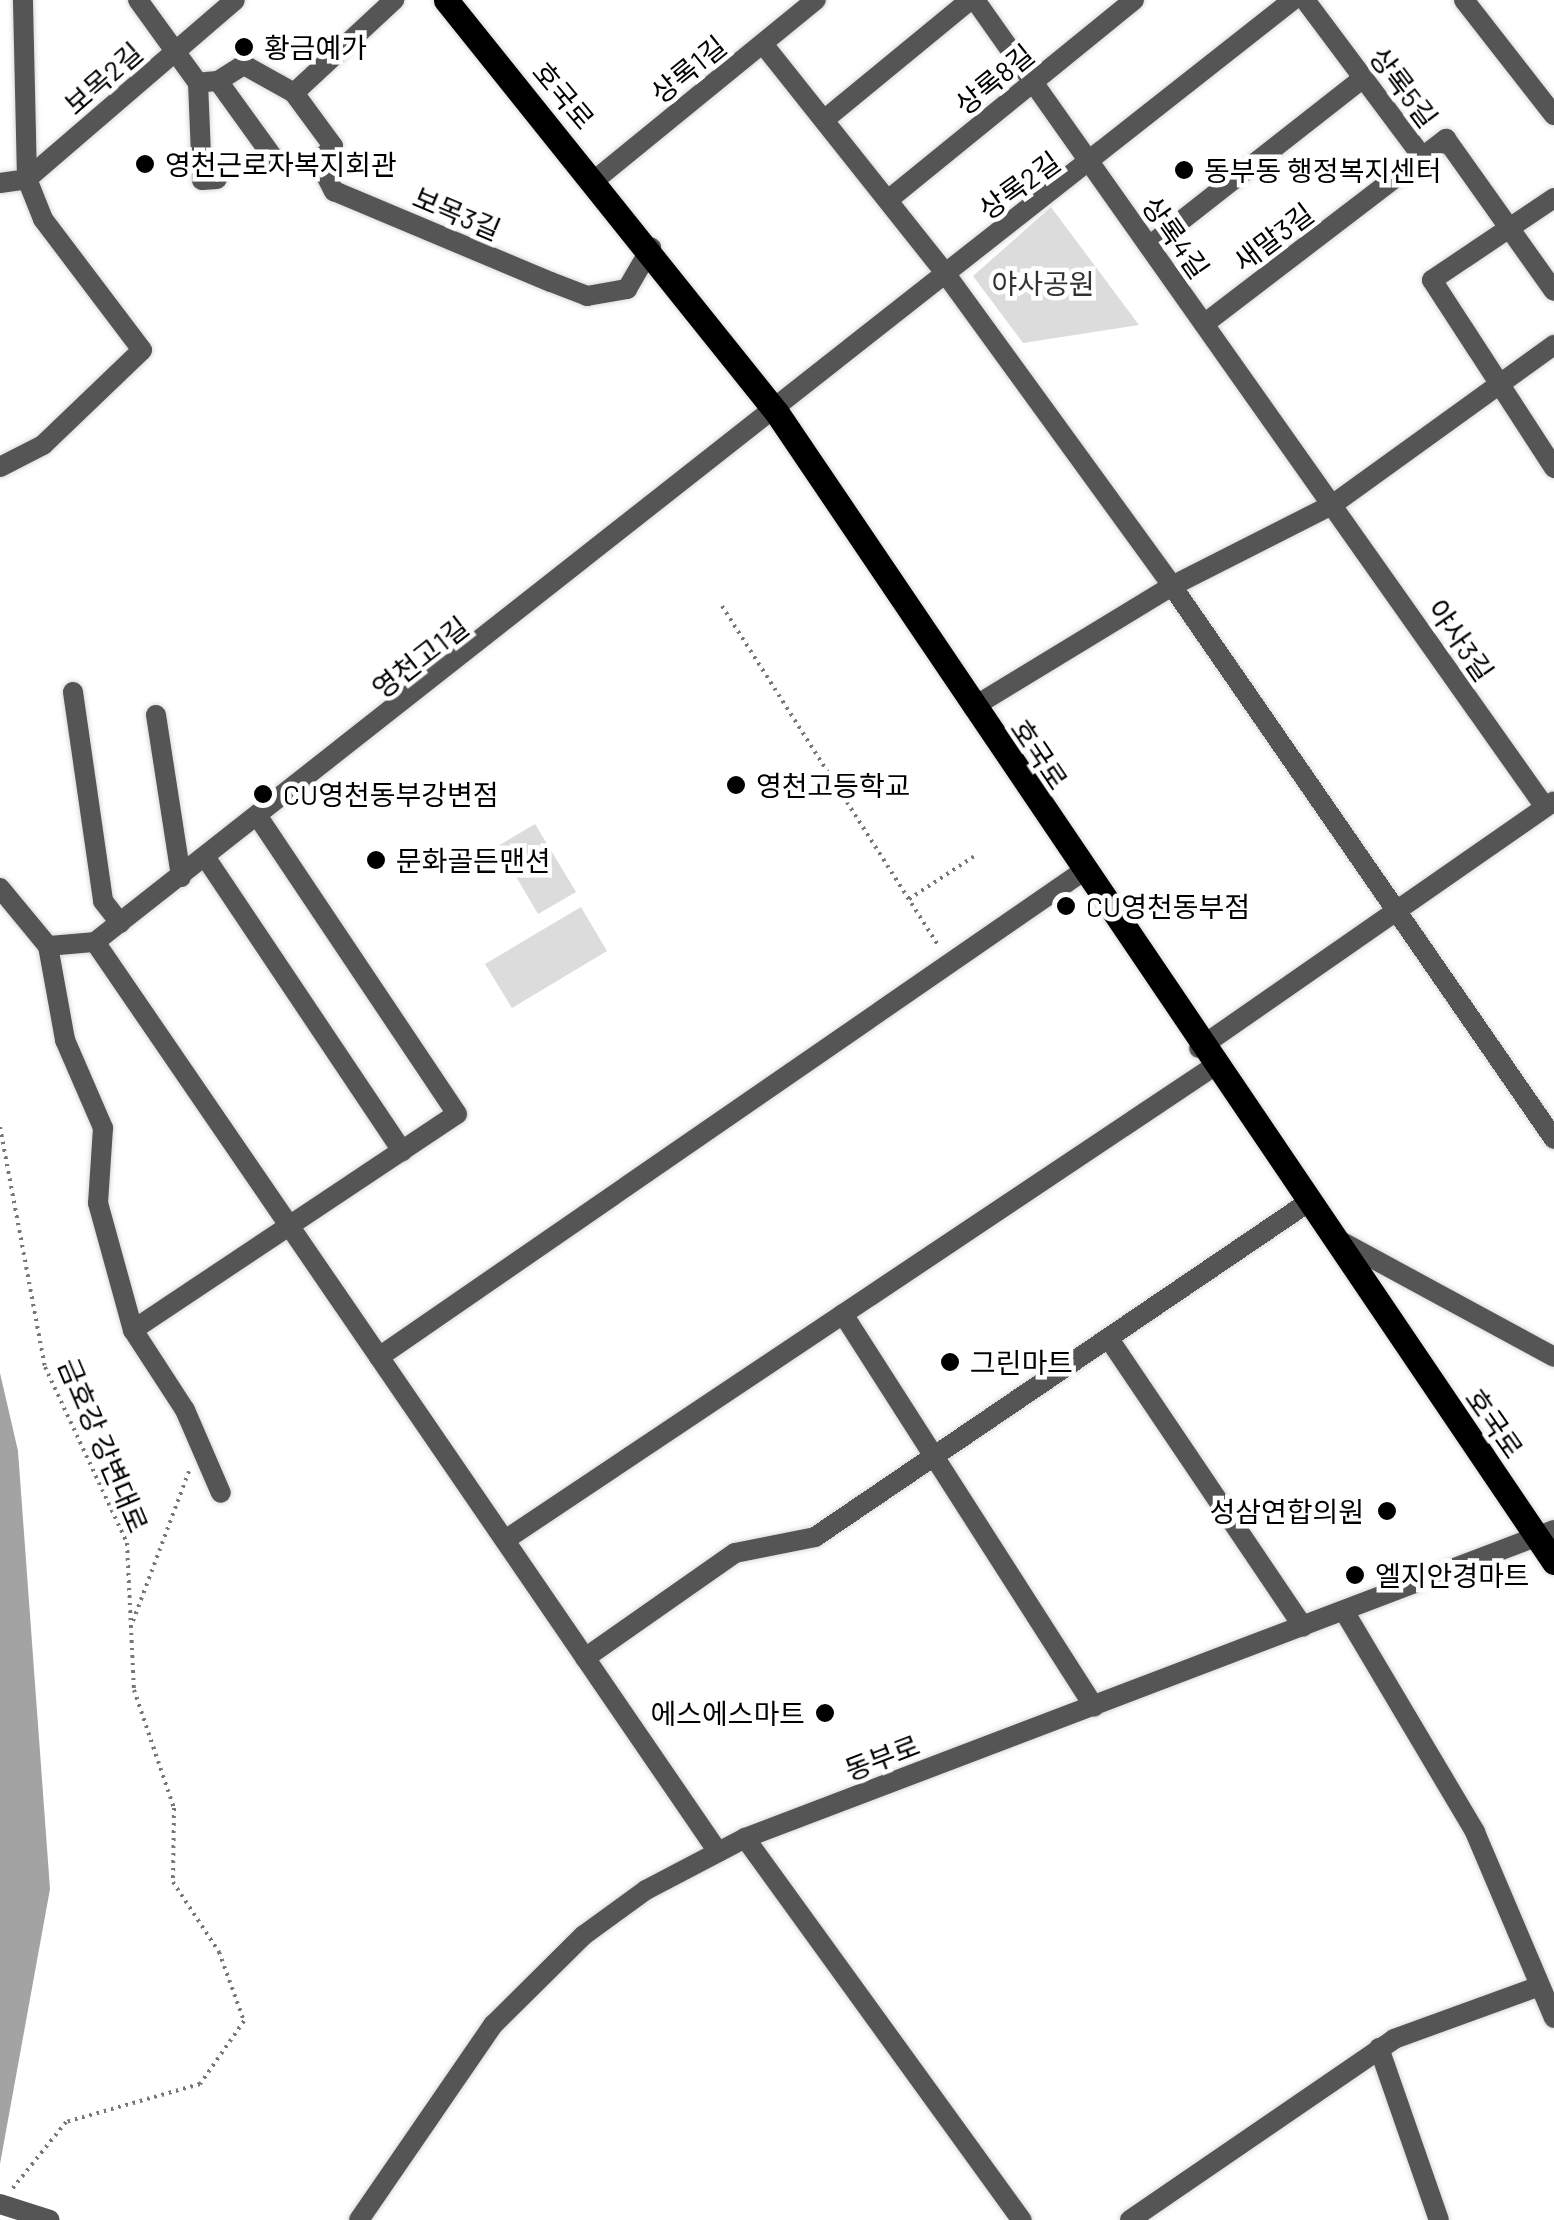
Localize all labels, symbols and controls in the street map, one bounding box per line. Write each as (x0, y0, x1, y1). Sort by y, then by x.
street label: 상록1길 (644, 29, 732, 109)
place label: 황금예가 (264, 30, 367, 64)
street label: 보목2길 (57, 35, 149, 121)
marker: 황금예가 (233, 36, 255, 58)
street label: 상록8길 (948, 37, 1040, 121)
street label: 상록5길 (1363, 40, 1445, 134)
street label: 호국로 (526, 55, 602, 135)
street label: 상록2길 (972, 144, 1066, 226)
place label: 영천근로자복지회관 (165, 147, 397, 181)
marker: 영천근로자복지회관 (134, 153, 156, 175)
place label: 동부동 행정복지센터 (1204, 153, 1441, 187)
marker: 동부동 행정복지센터 (1173, 159, 1195, 181)
street label: 보목3길 (408, 180, 506, 246)
street label: 상록4길 (1136, 189, 1216, 285)
street label: 새말3길 (1226, 196, 1320, 278)
park label: 야사공원 (991, 266, 1095, 300)
street label: 야사3길 (1421, 593, 1501, 687)
street label: 영천고1길 (365, 609, 475, 705)
street label: 호국로 (1004, 713, 1076, 795)
place label: 영천고등학교 (756, 768, 911, 802)
marker: 영천고등학교 (725, 774, 747, 796)
place label: CU영천동부강변점 (283, 777, 498, 811)
marker: CU영천동부강변점 (252, 783, 274, 805)
place label: 문화골든맨션 (396, 843, 551, 877)
marker: 문화골든맨션 (365, 849, 387, 871)
place label: CU영천동부점 (1086, 889, 1250, 923)
marker: CU영천동부점 (1055, 895, 1077, 917)
place label: 그린마트 (970, 1345, 1073, 1379)
marker: 그린마트 (939, 1351, 961, 1373)
street label: 금호강 강변대로 (52, 1353, 156, 1537)
street label: 호국로 (1459, 1382, 1531, 1464)
place label: 성삼연합의원 (1209, 1494, 1364, 1528)
marker: 성삼연합의원 (1374, 1498, 1400, 1524)
place label: 엘지안경마트 (1375, 1558, 1530, 1592)
marker: 엘지안경마트 (1344, 1564, 1366, 1586)
place label: 에스에스마트 (650, 1696, 805, 1730)
marker: 에스에스마트 (814, 1702, 836, 1724)
street label: 동부로 (840, 1727, 924, 1787)

